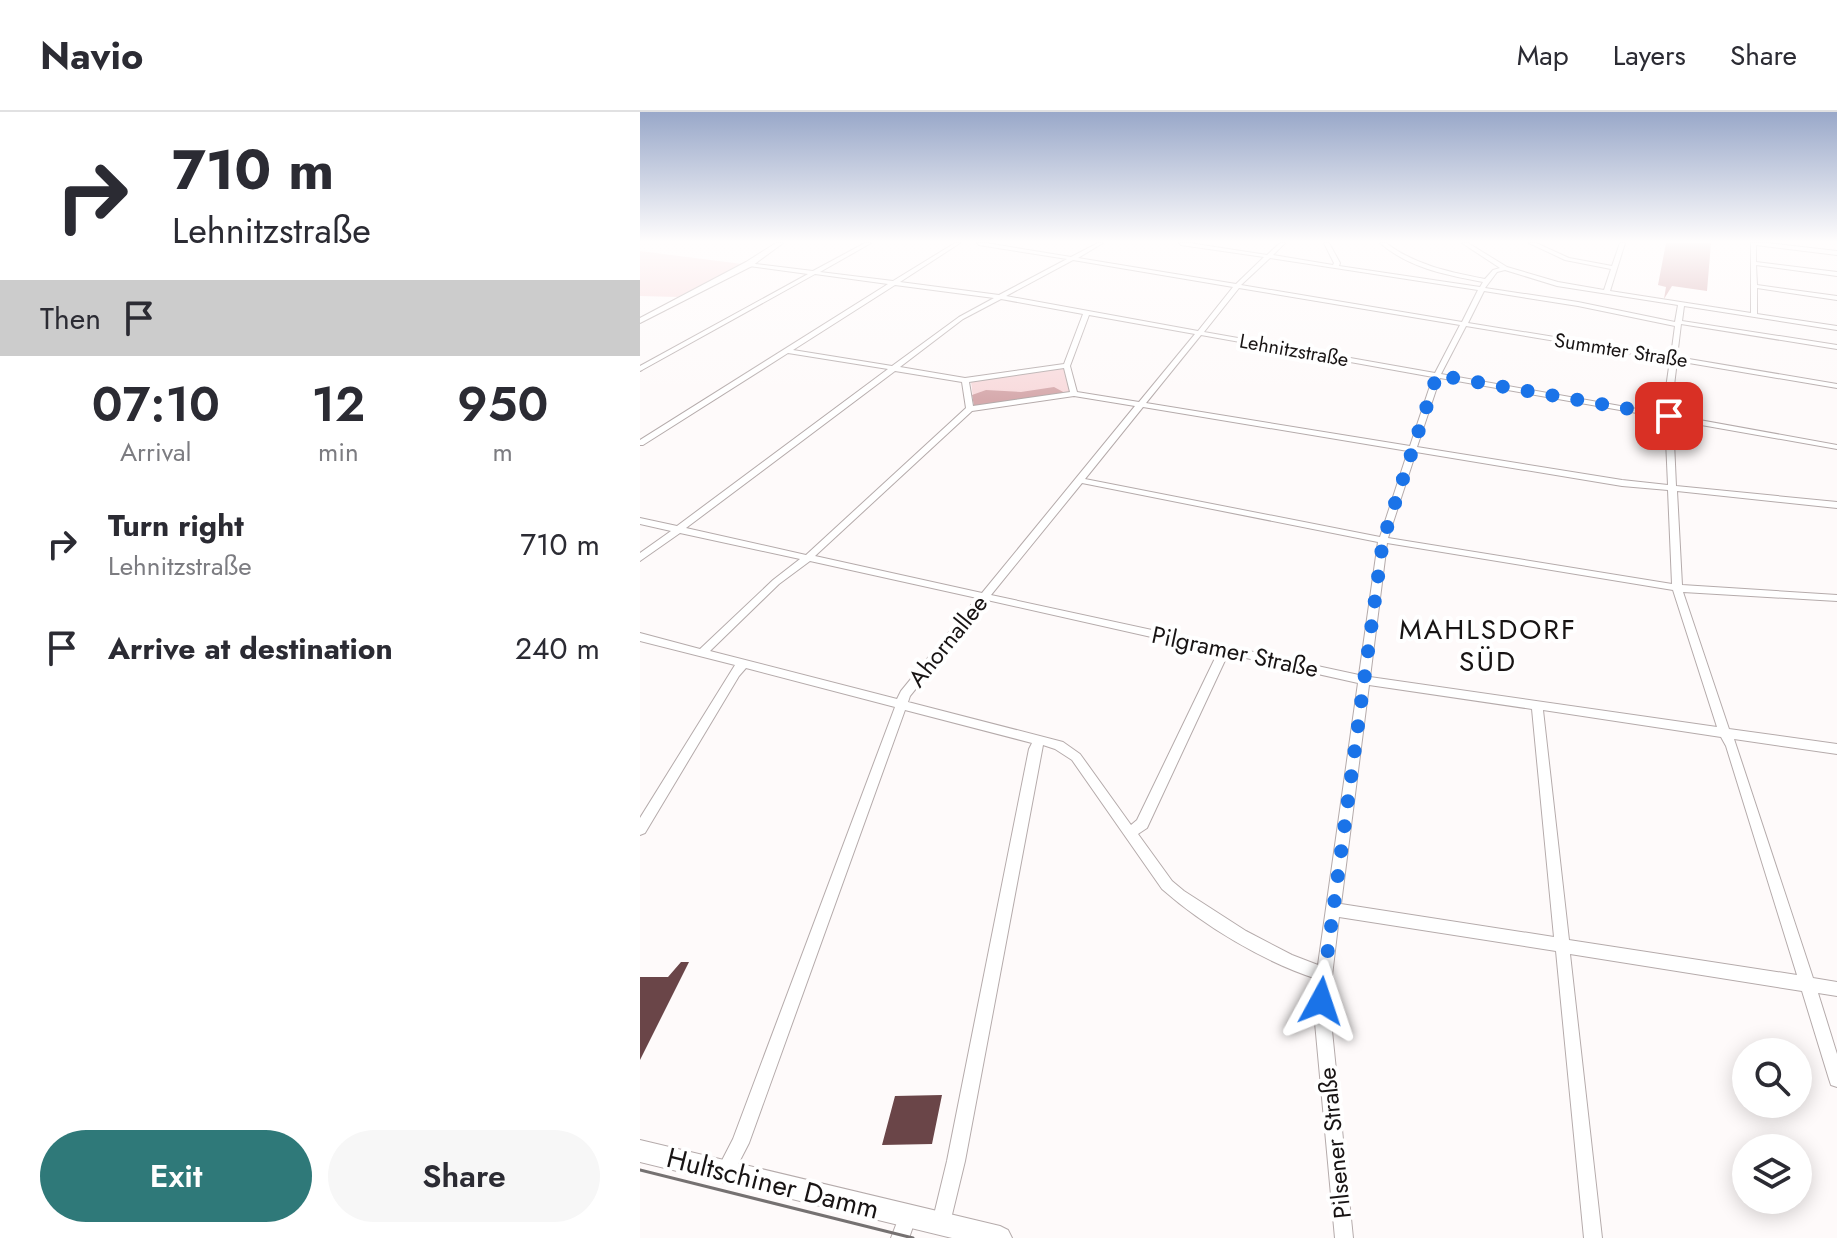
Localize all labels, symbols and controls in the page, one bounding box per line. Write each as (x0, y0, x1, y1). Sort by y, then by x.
text: Navio (40, 28, 143, 83)
text: Map (1517, 35, 1569, 76)
text: Layers (1613, 35, 1686, 76)
text: Share (1730, 35, 1797, 76)
text: 710 m (172, 129, 334, 210)
icon: right (40, 144, 144, 248)
text: Lehnitzstraße (172, 204, 371, 256)
icon: arrive (117, 296, 161, 340)
text: Then (40, 297, 101, 340)
street label: Summter Straße (1552, 326, 1690, 375)
street label: Lehnitzstraße (1237, 327, 1351, 374)
text: 07:10 (92, 370, 220, 439)
text: 12 (312, 370, 365, 439)
text: 950 (457, 370, 548, 439)
pin (1635, 382, 1703, 450)
icon: arrive (1647, 394, 1691, 438)
text: Arrival (120, 433, 192, 471)
text: min (318, 433, 359, 471)
text: m (492, 433, 513, 471)
text: Turn right (108, 504, 244, 547)
icon: right (40, 522, 84, 566)
text: 710 m (520, 523, 600, 566)
text: Lehnitzstraße (108, 547, 252, 585)
street label: Ahornallee (899, 587, 996, 694)
district label: MAHLSDORF SÜD (1399, 609, 1577, 682)
street label: Pilgramer Straße (1149, 617, 1322, 686)
icon: arrive (40, 626, 84, 670)
text: Arrive at destination (108, 627, 393, 670)
text: 240 m (515, 627, 600, 670)
position arrow (1279, 959, 1363, 1043)
map controls (1732, 1038, 1812, 1214)
button: search (1732, 1038, 1812, 1118)
street label: Pilsener Straße (1309, 1066, 1360, 1220)
button: Exit (40, 1130, 312, 1222)
button: Share (328, 1130, 600, 1222)
button: layers (1732, 1134, 1812, 1214)
street label: Hultschiner Damm (662, 1137, 884, 1230)

